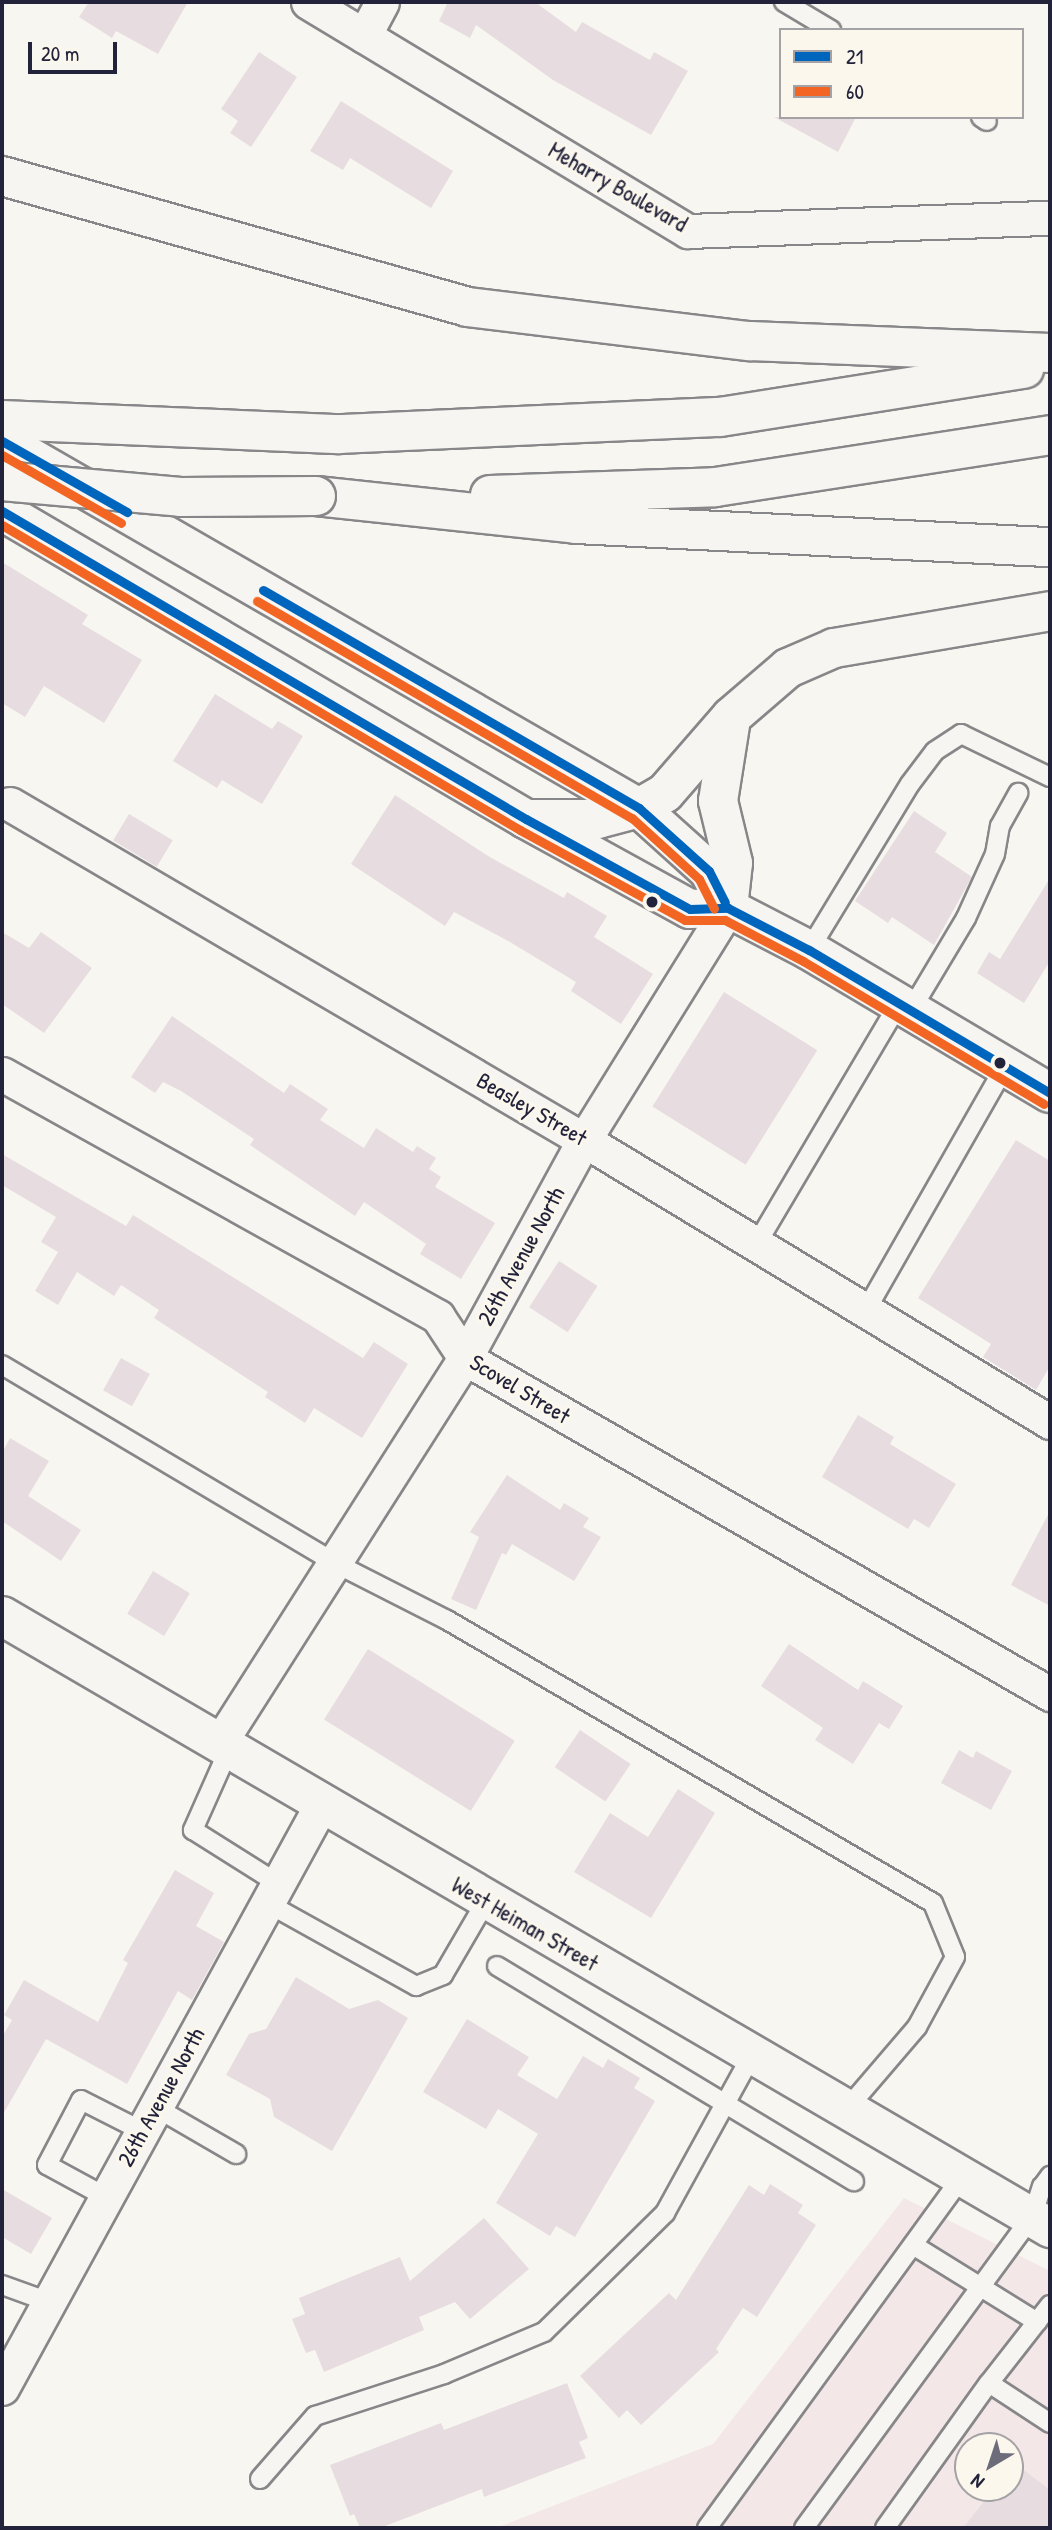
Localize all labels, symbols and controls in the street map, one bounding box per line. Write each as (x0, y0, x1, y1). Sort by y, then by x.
scale bar (32, 28, 121, 72)
legend (779, 28, 1024, 119)
text: 20 m (41, 39, 79, 68)
text: 21 (846, 42, 863, 71)
text: 60 (846, 77, 864, 106)
street label: Meharry Boulevard (544, 136, 692, 238)
unlabelled marker (645, 895, 659, 909)
unlabelled marker (993, 1056, 1007, 1070)
street label: Beasley Street (472, 1066, 592, 1152)
street label: 26th Avenue North (472, 1182, 570, 1330)
street label: Scovel Street (465, 1348, 575, 1430)
street label: West Heiman Street (447, 1871, 603, 1977)
street label: 26th Avenue North (112, 2023, 210, 2171)
north arrow (954, 2432, 1024, 2502)
text: N (965, 2468, 989, 2495)

